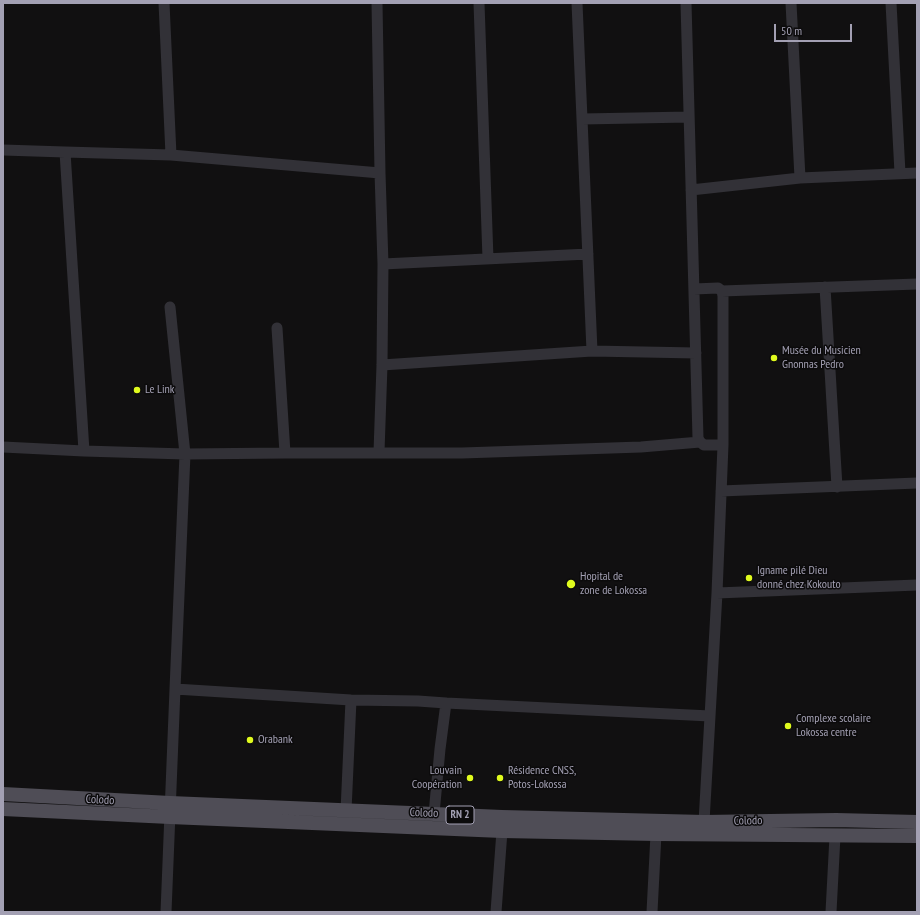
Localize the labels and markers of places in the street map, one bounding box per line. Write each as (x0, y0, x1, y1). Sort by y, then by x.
place label: Musée du Musicien Gnonnas Pedro (782, 344, 861, 372)
marker: Musée du Musicien Gnonnas Pedro (769, 353, 779, 363)
place label: Le Link (145, 383, 174, 397)
marker: Le Link (132, 385, 142, 395)
place label: Igname pilé Dieu donné chez Kokouto (757, 564, 841, 592)
place label: Hopital de zone de Lokossa (580, 570, 647, 598)
marker: Igname pilé Dieu donné chez Kokouto (744, 573, 754, 583)
marker: Hopital de zone de Lokossa (565, 578, 577, 590)
place label: Complexe scolaire Lokossa centre (796, 712, 871, 740)
marker: Complexe scolaire Lokossa centre (783, 721, 793, 731)
place label: Orabank (258, 733, 293, 747)
marker: Orabank (245, 735, 255, 745)
place label: Louvain Coopération (412, 764, 462, 792)
place label: Résidence CNSS, Potos-Lokossa (508, 764, 576, 792)
marker: Louvain Coopération (465, 773, 475, 783)
marker: Résidence CNSS, Potos-Lokossa (495, 773, 505, 783)

